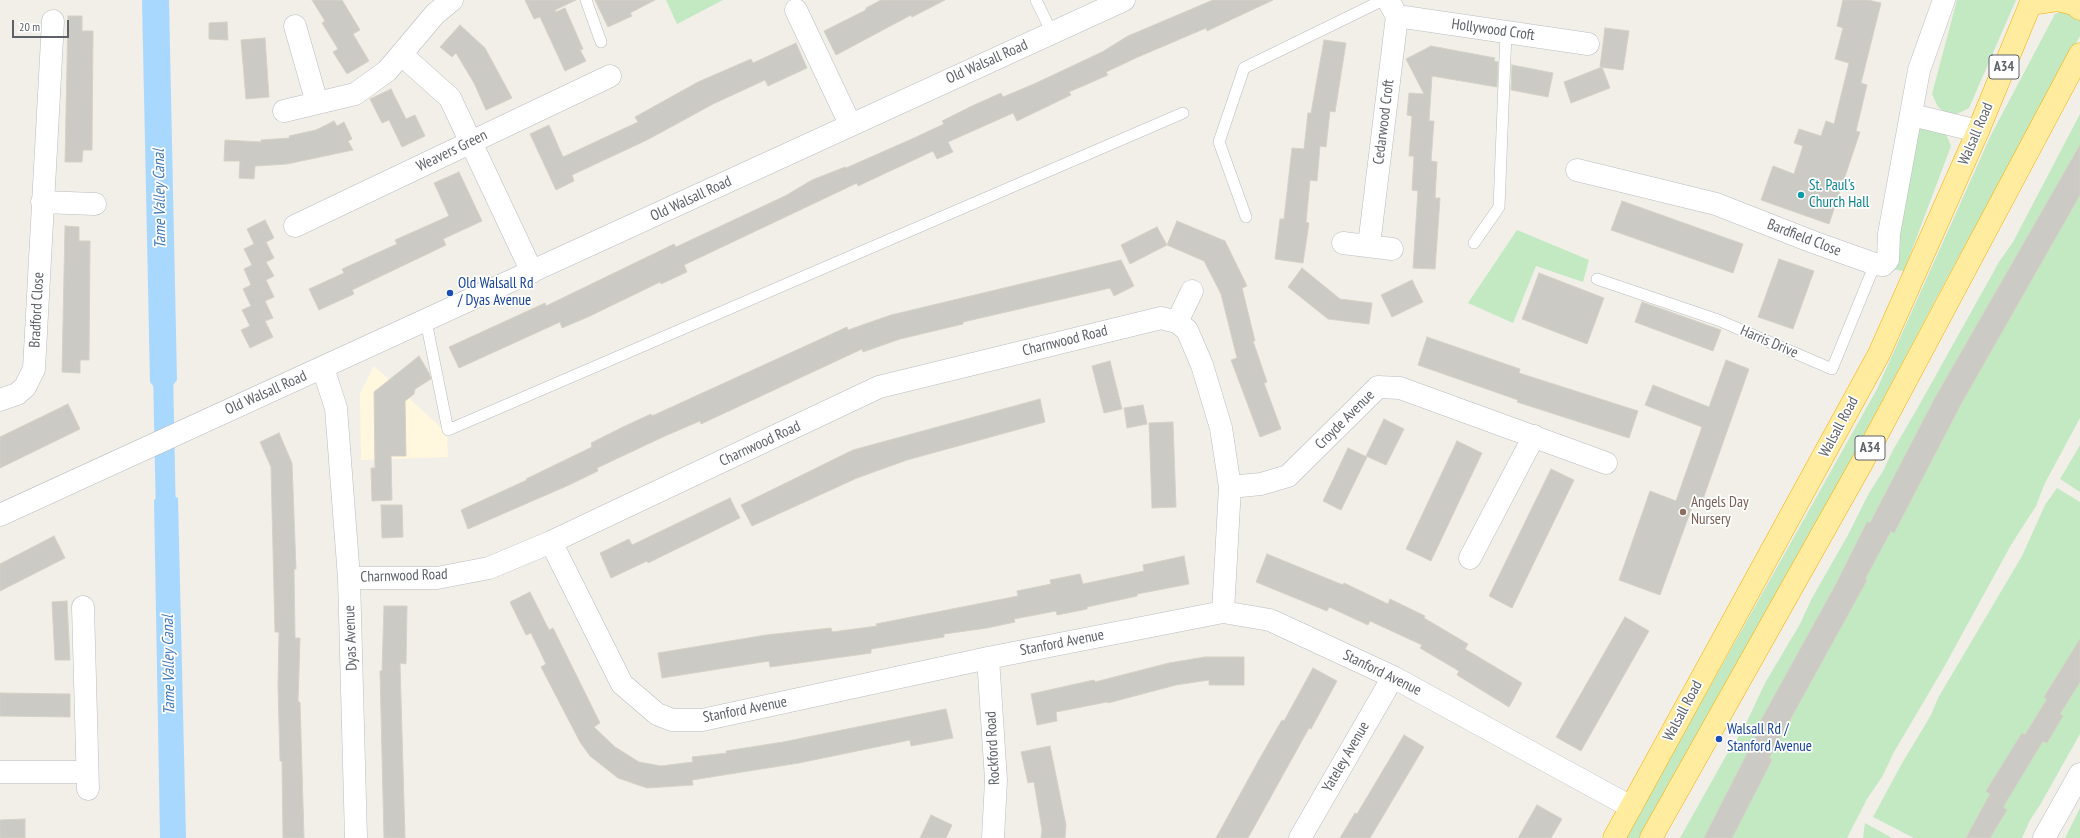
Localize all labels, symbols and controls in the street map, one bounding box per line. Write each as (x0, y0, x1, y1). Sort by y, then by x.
scale bar (14, 12, 71, 38)
street label: Hollywood Croft (1450, 15, 1536, 45)
text: 20 m (19, 19, 40, 34)
street label: Old Walsall Road (943, 36, 1031, 88)
road number: A34 (1989, 55, 2019, 79)
street label: Cedarwood Croft (1370, 78, 1398, 166)
street label: Walsall Road (1955, 100, 1997, 168)
street label: Weavers Green (414, 126, 490, 176)
water label: Tame Valley Canal (150, 149, 170, 249)
street label: Old Walsall Road (648, 172, 734, 226)
place label: St. Paul's Church Hall (1809, 177, 1869, 212)
marker: St. Paul's Church Hall (1796, 190, 1806, 200)
street label: Bardfield Close (1765, 216, 1843, 260)
street label: Bradford Close (26, 272, 48, 348)
place label: Old Walsall Rd / Dyas Avenue (458, 275, 533, 310)
marker: Old Walsall Rd / Dyas Avenue (445, 288, 455, 298)
street label: Charnwood Road (1021, 322, 1109, 360)
street label: Harris Drive (1737, 322, 1801, 362)
street label: Old Walsall Road (222, 367, 310, 419)
street label: Croyde Avenue (1312, 387, 1378, 453)
street label: Walsall Road (1816, 394, 1862, 460)
street label: Charnwood Road (717, 417, 803, 471)
road number: A34 (1855, 436, 1885, 460)
place label: Angels Day Nursery (1691, 494, 1749, 529)
marker: Angels Day Nursery (1678, 507, 1688, 517)
street label: Charnwood Road (360, 565, 448, 587)
street label: Dyas Avenue (341, 605, 361, 671)
water label: Tame Valley Canal (159, 615, 179, 715)
street label: Stanford Avenue (1019, 626, 1105, 660)
street label: Stanford Avenue (1340, 646, 1424, 700)
street label: Walsall Road (1660, 678, 1706, 744)
street label: Stanford Avenue (702, 693, 788, 727)
street label: Rockford Road (982, 711, 1004, 785)
street label: Yateley Avenue (1319, 719, 1373, 795)
place label: Walsall Rd / Stanford Avenue (1727, 721, 1812, 756)
marker: Walsall Rd / Stanford Avenue (1714, 734, 1724, 744)

